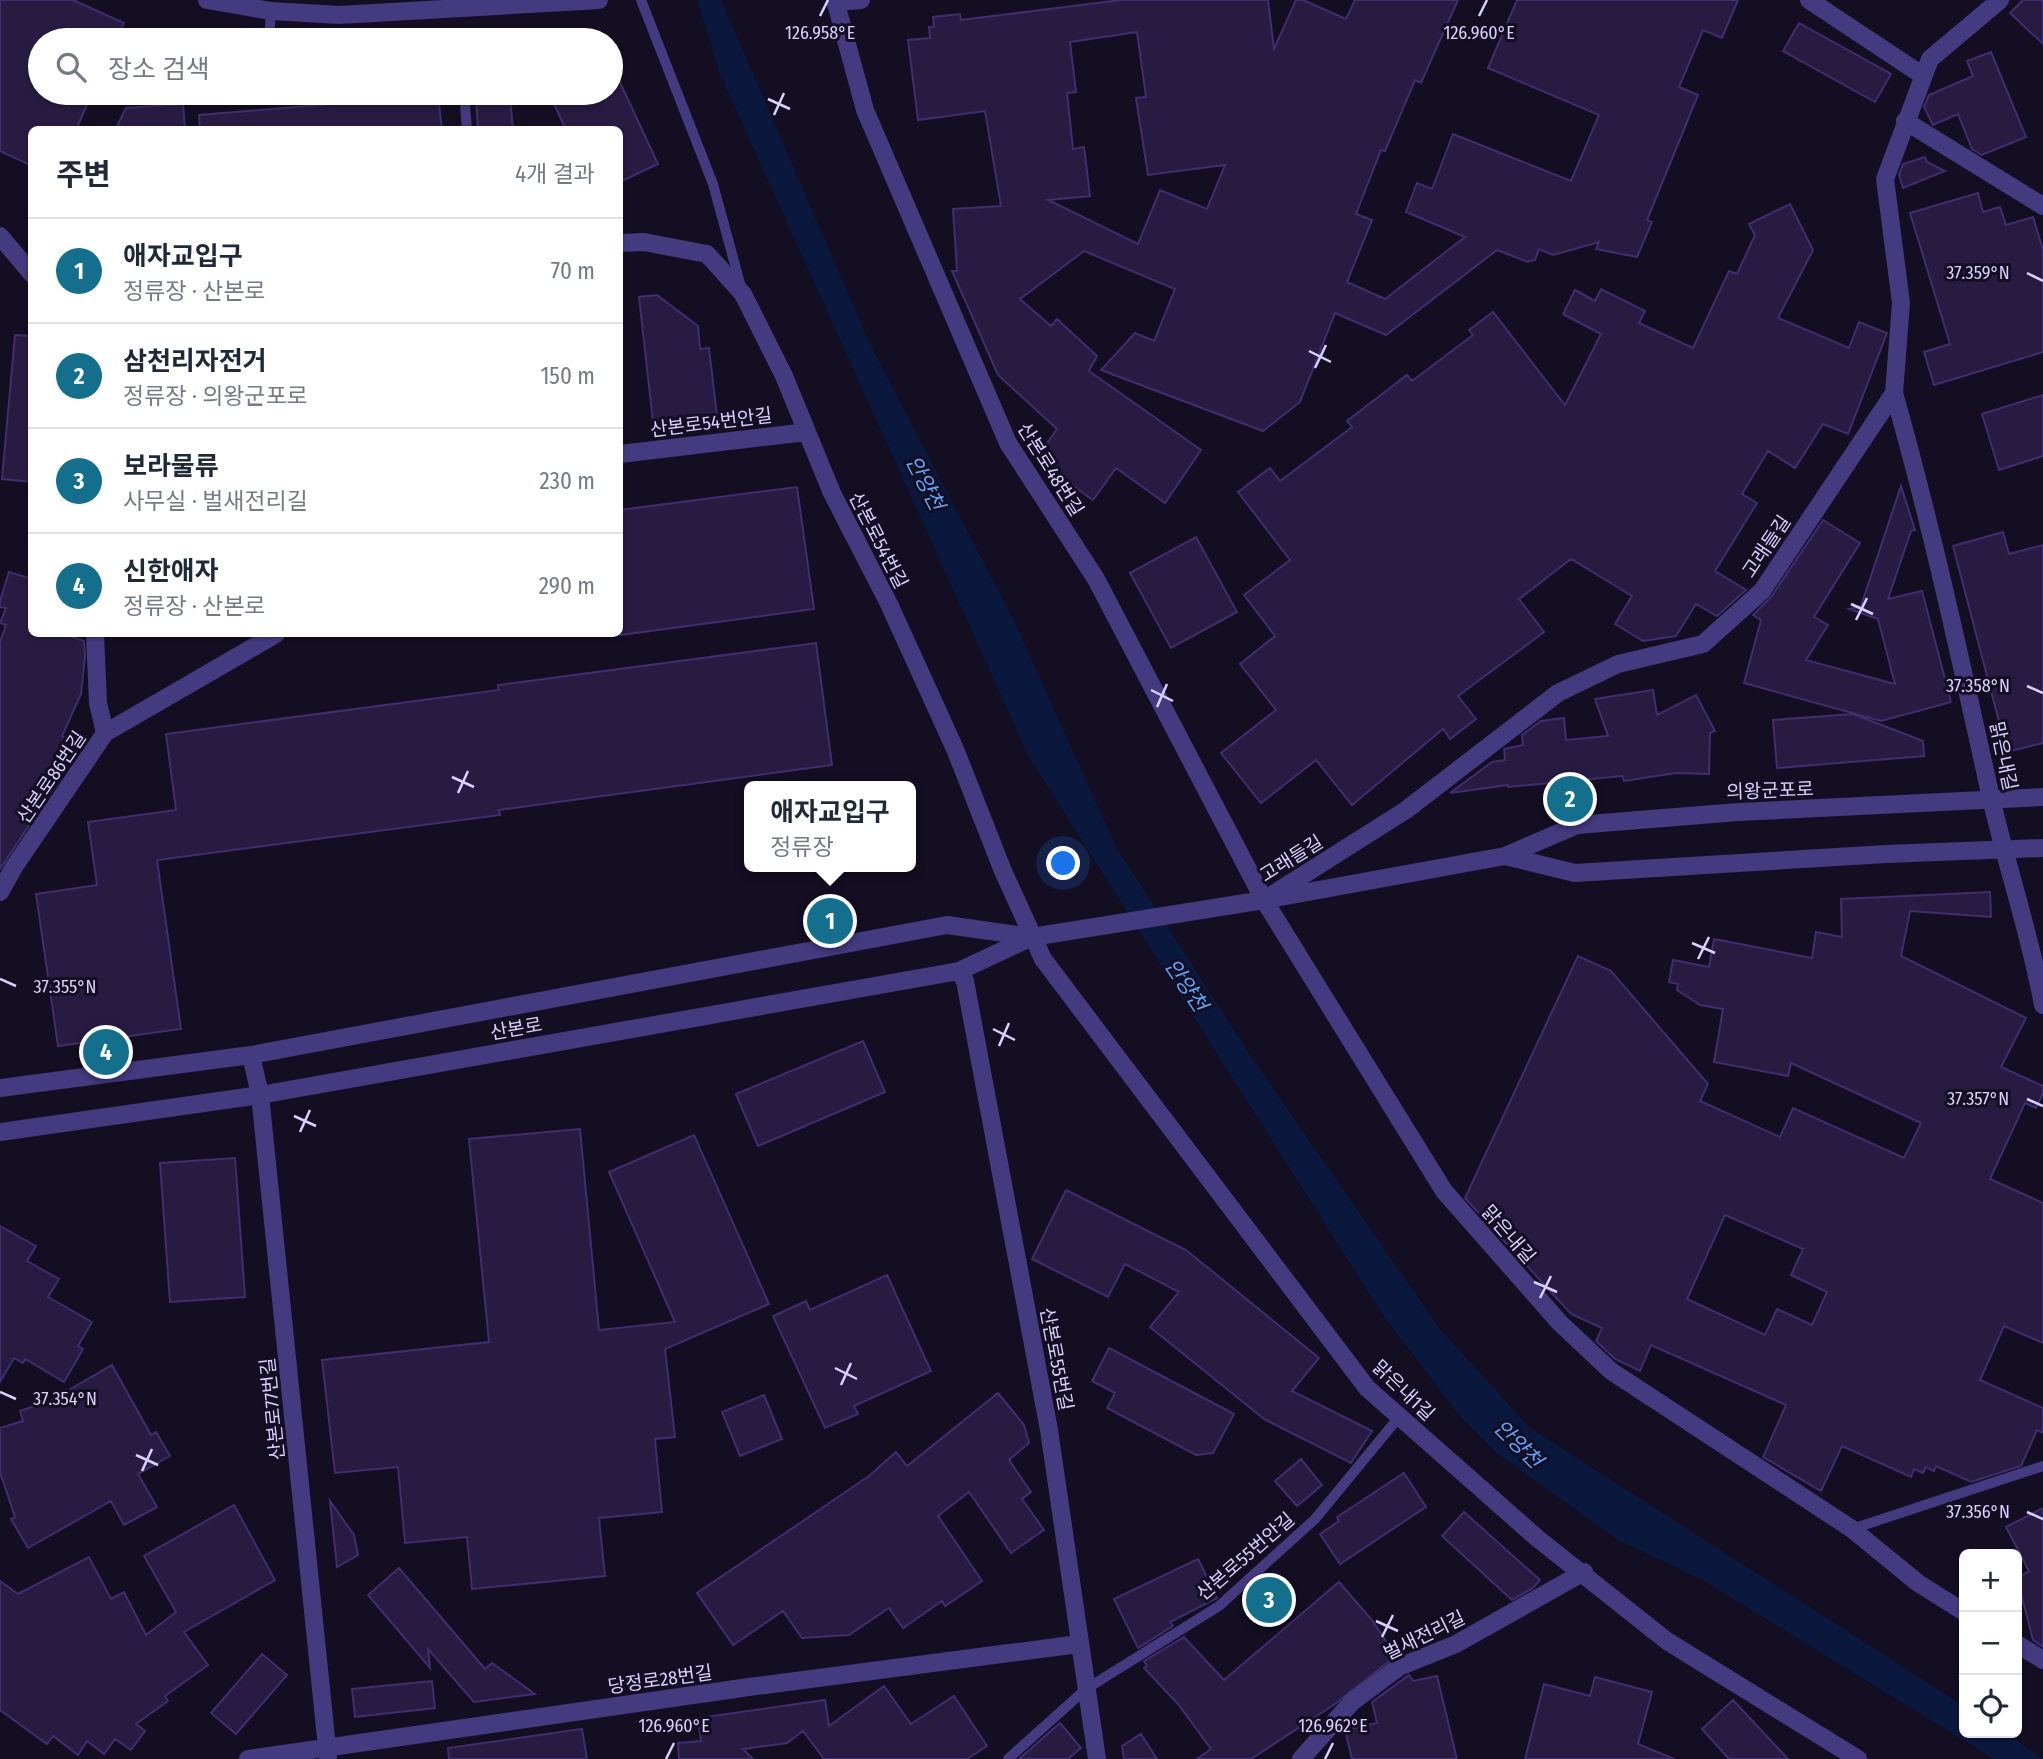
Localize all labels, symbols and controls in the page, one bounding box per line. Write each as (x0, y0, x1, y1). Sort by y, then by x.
text: 126.958°E (785, 22, 855, 44)
text: 126.960°E (1443, 22, 1515, 44)
search box (28, 28, 623, 105)
icon: search (52, 48, 90, 86)
text: 장소 검색 (108, 54, 210, 85)
text: 주변 (56, 157, 111, 193)
text: 4개 결과 (515, 160, 595, 188)
text: 애자교입구 (123, 241, 243, 272)
text: 1 (74, 257, 84, 285)
text: 70 m (551, 257, 595, 285)
text: 37.359°N (1946, 262, 2010, 284)
text: 정류장 · 산본로 (123, 277, 266, 305)
text: 삼천리자전거 (123, 346, 267, 377)
text: 2 (74, 362, 84, 390)
text: 150 m (540, 362, 595, 390)
text: 정류장 · 의왕군포로 (123, 382, 308, 410)
street label: 산본로54번안길 (649, 404, 773, 441)
street label: 산본로48번길 (1013, 418, 1088, 520)
text: 보라물류 (123, 451, 219, 482)
water label: 안양천 (900, 451, 951, 517)
text: 3 (74, 467, 84, 495)
text: 230 m (539, 467, 595, 495)
text: 사무실 · 벌새전리길 (123, 487, 308, 515)
street label: 산본로54번길 (844, 488, 913, 592)
street label: 고래들길 (1737, 511, 1795, 582)
text: 신한애자 (123, 556, 219, 587)
text: 4 (73, 572, 85, 600)
text: 290 m (539, 572, 595, 600)
text: 정류장 · 산본로 (123, 592, 266, 620)
text: 37.358°N (1946, 675, 2010, 697)
street label: 맑은내길 (1985, 720, 2022, 793)
street label: 산본로86번길 (12, 727, 91, 828)
pin: 2 (1547, 773, 1593, 825)
street label: 의왕군포로 (1726, 777, 1814, 804)
popup (744, 781, 916, 872)
text: 애자교입구 (770, 797, 890, 828)
street label: 고래들길 (1256, 830, 1327, 887)
text: 정류장 (770, 833, 834, 861)
your location (1046, 846, 1080, 880)
pin: 1 (807, 895, 853, 947)
water label: 안양천 (1159, 954, 1214, 1019)
text: 37.355°N (33, 976, 97, 998)
street label: 산본로 (488, 1013, 544, 1044)
pin: 4 (83, 1026, 129, 1078)
text: 37.357°N (1947, 1088, 2009, 1110)
street label: 맑은내길 (1477, 1200, 1540, 1268)
street label: 산본로55번길 (1035, 1305, 1078, 1413)
street label: 맑은내1길 (1368, 1355, 1439, 1425)
street label: 산본로77번길 (256, 1357, 289, 1461)
text: 37.354°N (33, 1388, 97, 1410)
water label: 안양천 (1488, 1414, 1550, 1476)
text: 37.356°N (1946, 1501, 2010, 1523)
street label: 산본로55번안길 (1192, 1508, 1299, 1605)
map controls (1959, 1549, 2022, 1738)
button: + (1959, 1549, 2022, 1612)
pin: 3 (1246, 1574, 1292, 1626)
street label: 벌새전리길 (1380, 1606, 1469, 1665)
button: − (1959, 1612, 2022, 1675)
street label: 당정로28번길 (606, 1661, 714, 1698)
button: locate (1959, 1675, 2022, 1738)
text: 126.960°E (638, 1715, 710, 1737)
text: 126.962°E (1298, 1715, 1368, 1737)

